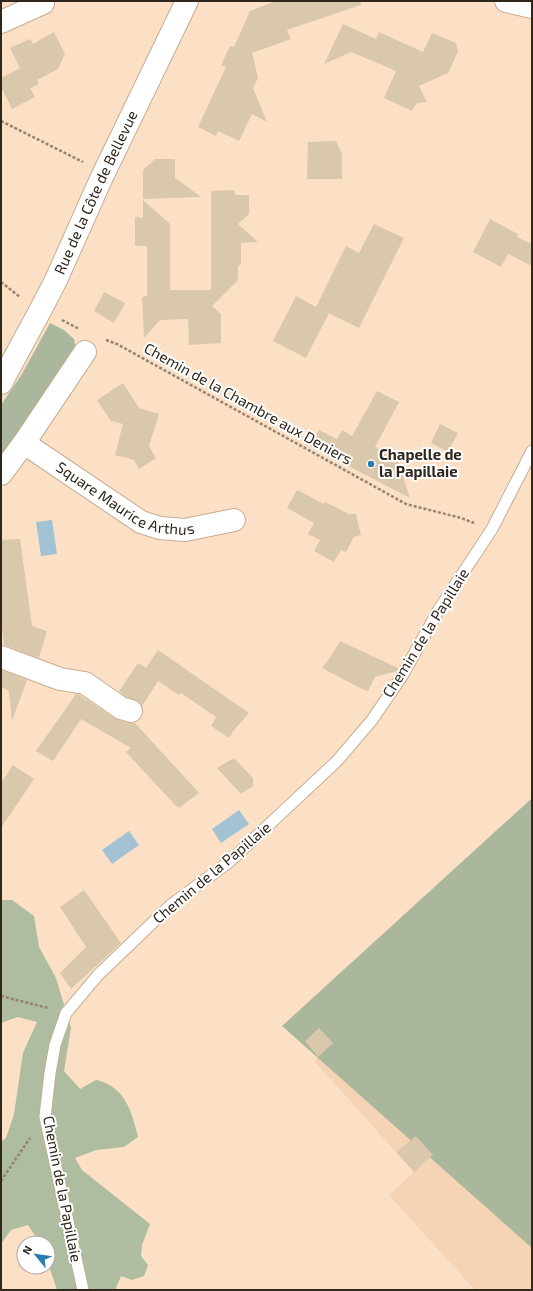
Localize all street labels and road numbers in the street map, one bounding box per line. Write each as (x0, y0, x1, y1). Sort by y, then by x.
street label: Rue de la Côte de Bellevue (50, 107, 141, 277)
street label: Chemin de la Chambre aux Deniers (141, 338, 356, 468)
street label: Square Maurice Arthus (53, 457, 196, 538)
street label: Chemin de la Papillaie (378, 565, 472, 700)
street label: Chemin de la Papillaie (149, 818, 274, 927)
street label: Chemin de la Papillaie (40, 1114, 86, 1263)

